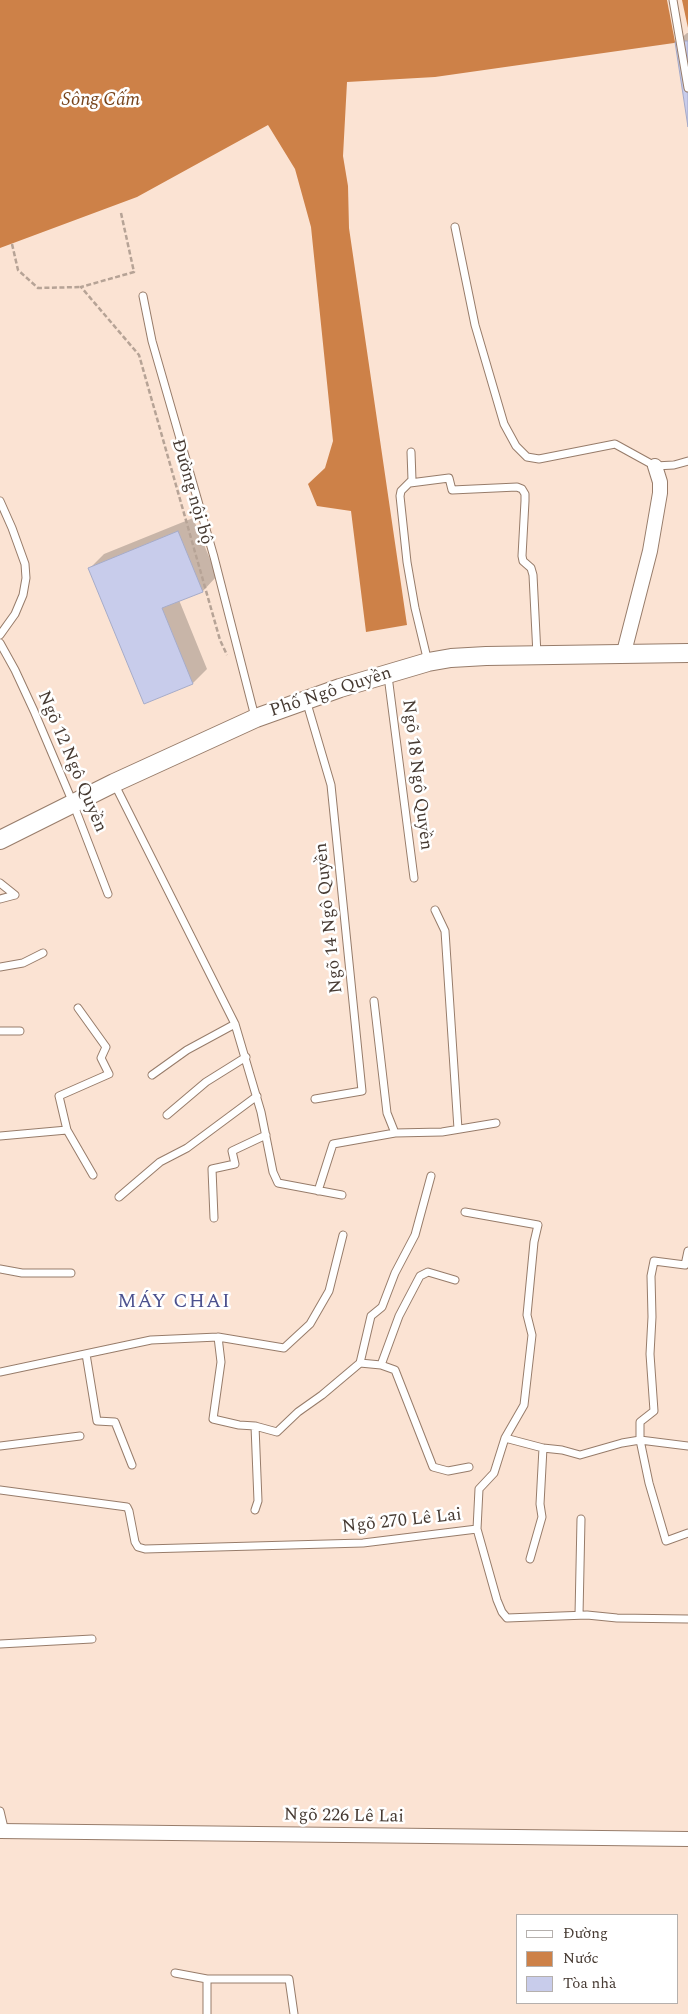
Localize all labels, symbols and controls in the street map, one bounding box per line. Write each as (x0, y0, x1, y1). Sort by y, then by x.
water label: Sông Cấm (62, 90, 140, 112)
street label: Đường nội bộ (166, 437, 216, 547)
street label: Phố Ngô Quyền (267, 663, 395, 723)
street label: Ngõ 12 Ngô Quyền (31, 688, 111, 836)
street label: Ngõ 18 Ngô Quyền (396, 699, 436, 851)
street label: Ngõ 14 Ngô Quyền (311, 842, 349, 994)
district label: MÁY CHAI (116, 1291, 232, 1315)
street label: Ngõ 270 Lê Lai (341, 1505, 463, 1539)
street label: Ngõ 226 Lê Lai (284, 1805, 404, 1829)
legend (516, 1914, 678, 2004)
text: Đường (563, 1922, 608, 1945)
text: Nước (563, 1947, 599, 1970)
text: Tòa nhà (563, 1972, 616, 1995)

